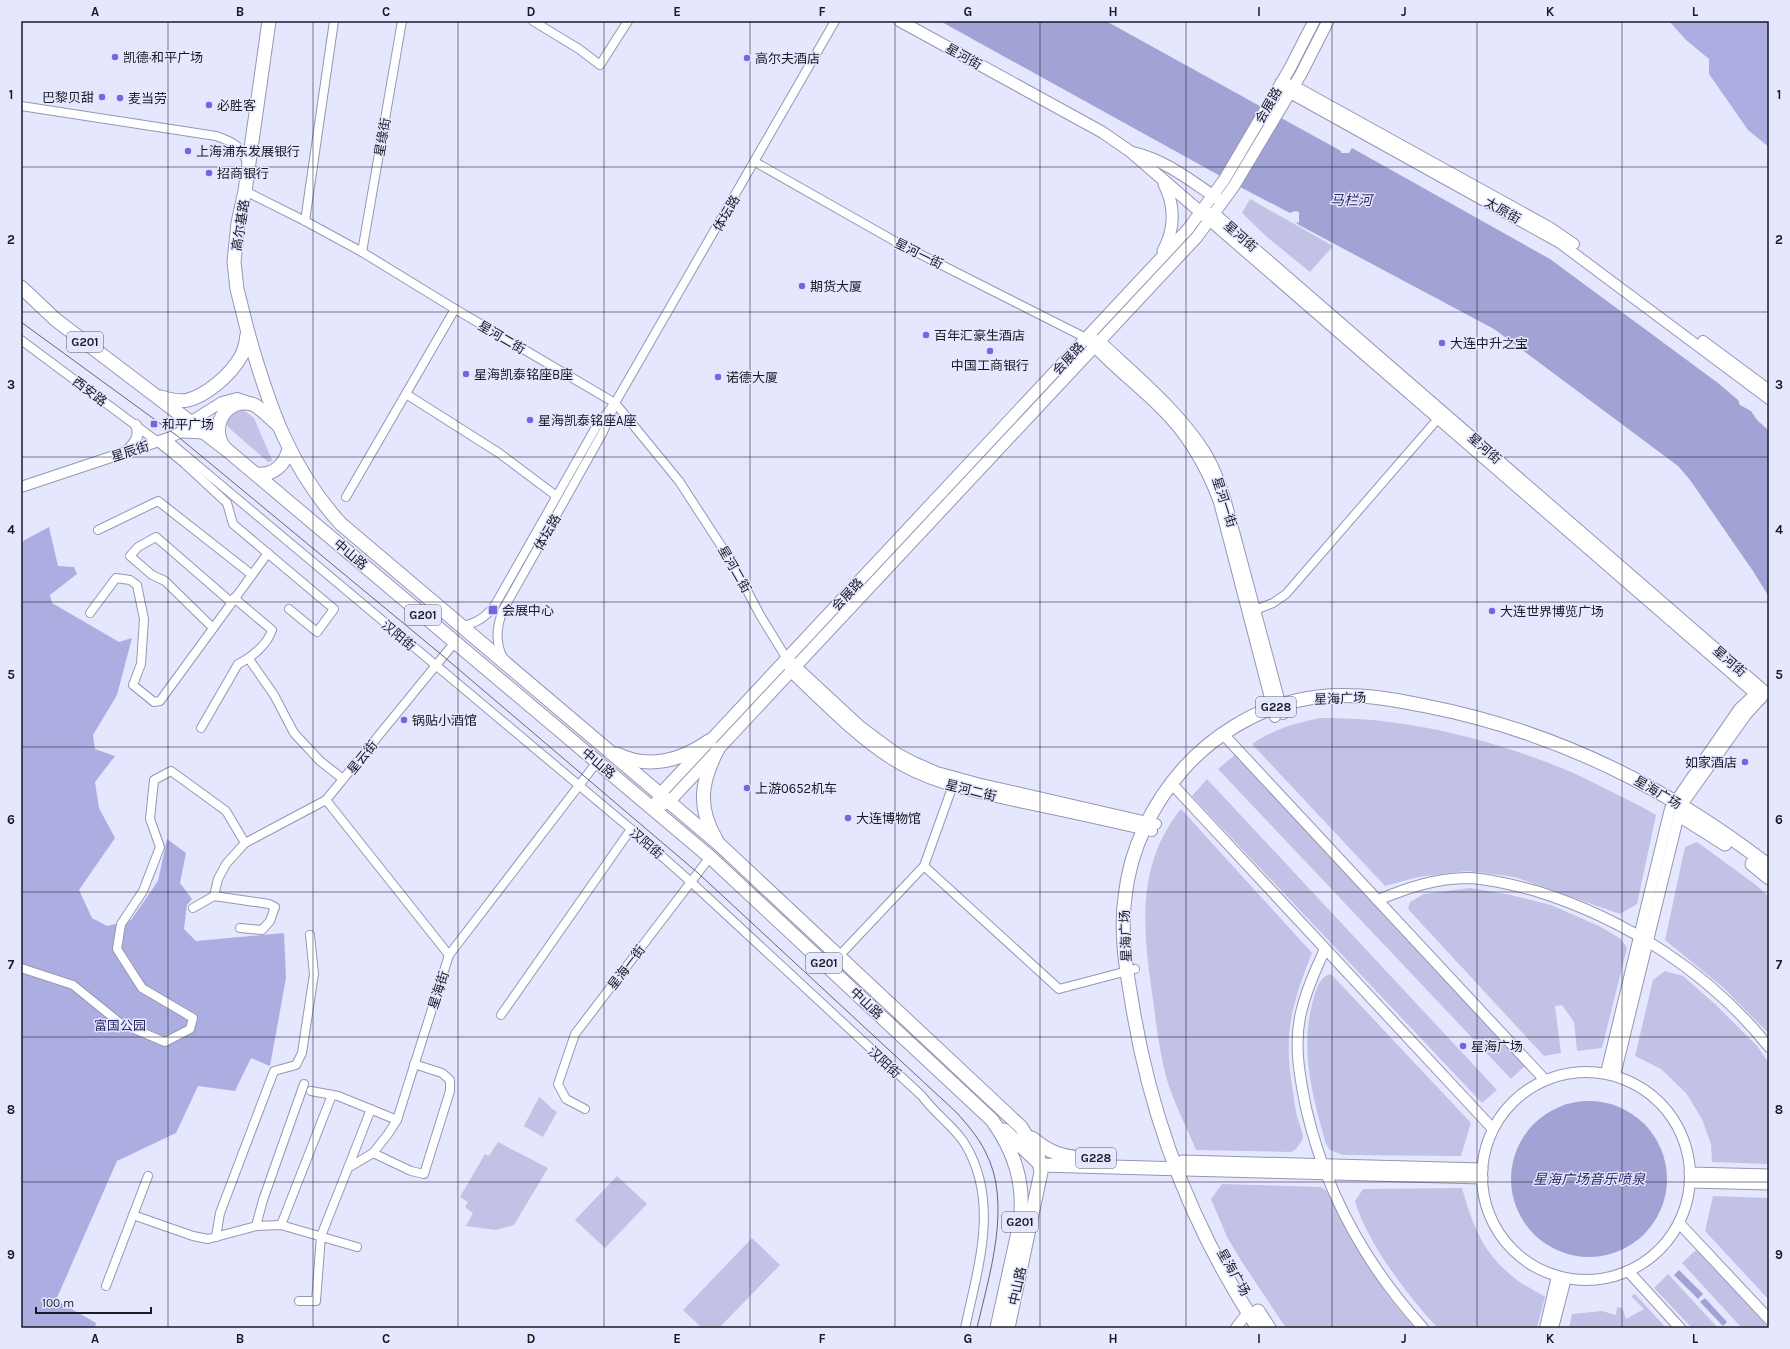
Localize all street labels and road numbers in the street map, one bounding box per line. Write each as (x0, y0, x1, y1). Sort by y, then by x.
street label: 星河街 (943, 40, 984, 72)
street label: 会展路 (1252, 85, 1285, 126)
street label: 星缘街 (372, 117, 393, 158)
street label: 体坛路 (710, 193, 743, 234)
street label: 太原街 (1482, 194, 1523, 226)
street label: 高尔基路 (229, 198, 252, 252)
street label: 星河街 (1221, 218, 1260, 255)
street label: 星河一街 (892, 235, 945, 272)
street label: 星河二街 (475, 318, 528, 357)
road number: G201 (67, 332, 103, 352)
street label: 会展路 (1050, 339, 1087, 378)
street label: 西安路 (70, 374, 110, 409)
street label: 星河街 (1465, 430, 1504, 467)
street label: 星辰街 (109, 438, 151, 465)
street label: 星河一街 (1209, 475, 1240, 529)
street label: 体坛路 (531, 512, 564, 553)
street label: 中山路 (331, 536, 370, 573)
street label: 星河二街 (715, 543, 754, 596)
street label: 会展路 (829, 575, 866, 614)
road number: G201 (405, 605, 441, 625)
street label: 汉阳街 (379, 617, 418, 654)
street label: 星河街 (1710, 643, 1749, 680)
street label: 星海广场 (1314, 690, 1366, 707)
road number: G228 (1256, 697, 1296, 717)
street label: 星云街 (344, 737, 380, 777)
street label: 中山路 (579, 745, 618, 782)
street label: 星海广场 (1631, 773, 1684, 812)
street label: 星河二街 (944, 777, 998, 804)
street label: 汉阳街 (627, 825, 666, 862)
street label: 星海广场 (1117, 910, 1134, 962)
street label: 星海一街 (605, 942, 648, 993)
road number: G201 (806, 953, 842, 973)
street label: 星海街 (425, 969, 452, 1011)
street label: 中山路 (847, 985, 886, 1022)
street label: 汉阳街 (865, 1044, 904, 1081)
road number: G228 (1076, 1148, 1116, 1168)
road number: G201 (1002, 1212, 1038, 1232)
street label: 星海广场 (1214, 1246, 1253, 1299)
street label: 中山路 (1006, 1265, 1029, 1307)

